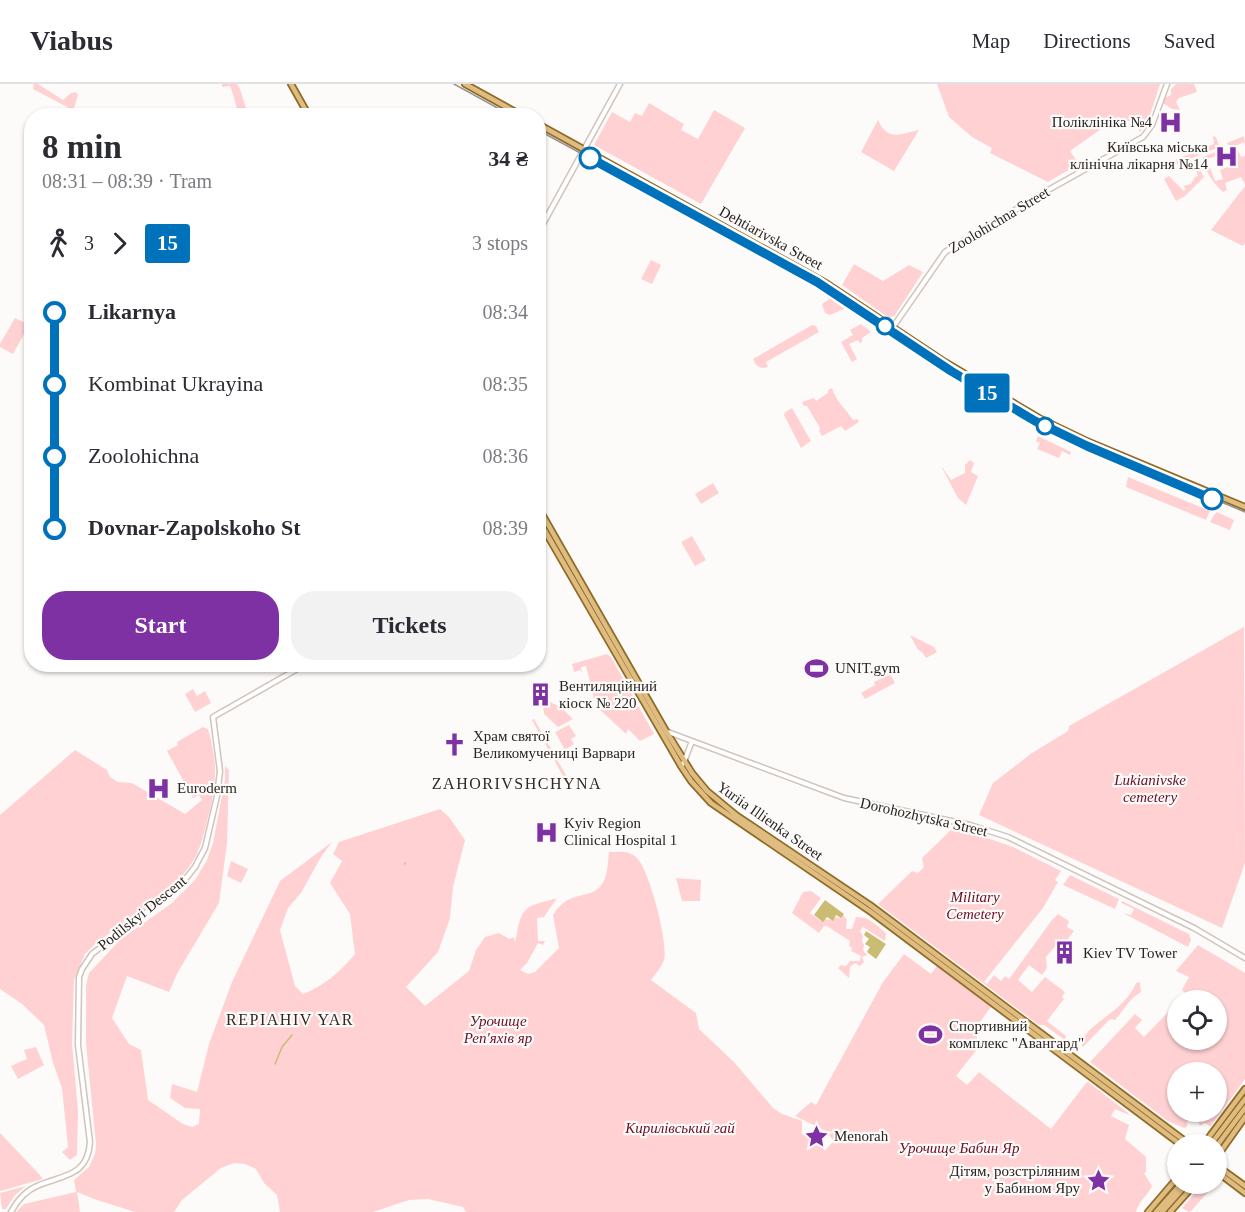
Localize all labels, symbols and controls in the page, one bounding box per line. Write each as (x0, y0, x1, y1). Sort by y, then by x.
text: Viabus (30, 25, 113, 56)
text: Map (972, 29, 1010, 53)
text: Directions (1043, 29, 1131, 53)
text: Saved (1164, 29, 1215, 53)
hospital icon: Поліклініка №4 (1157, 109, 1183, 135)
place label: Поліклініка №4 (1052, 114, 1152, 130)
text: 8 min (42, 129, 122, 165)
place label: Київська міська клінічна лікарня №14 (1070, 139, 1208, 172)
hospital icon: Київська міська клінічна лікарня №14 (1213, 143, 1239, 169)
text: 34 ₴ (488, 146, 528, 171)
unlabelled marker (579, 147, 601, 169)
text: 08:31 – 08:39 · Tram (42, 170, 212, 192)
street label: Zoolohichna Street (946, 183, 1053, 256)
street label: Dehtiarivska Street (717, 203, 826, 273)
icon: walk (42, 227, 75, 260)
icon: forward (103, 227, 136, 260)
text: 15 (157, 231, 178, 255)
text: 3 (84, 232, 94, 254)
text: 3 stops (472, 232, 528, 254)
text: Likarnya (88, 299, 176, 324)
text: 08:34 (482, 301, 528, 323)
unlabelled marker (876, 317, 894, 335)
text: Kombinat Ukrayina (88, 371, 263, 396)
text: 08:35 (482, 373, 528, 395)
line badge: 15 (960, 374, 1014, 412)
text: 15 (977, 381, 998, 405)
unlabelled marker (1036, 417, 1054, 435)
text: Zoolohichna (88, 443, 199, 468)
text: 08:36 (482, 445, 528, 467)
unlabelled marker (1201, 488, 1223, 510)
text: Dovnar-Zapolskoho St (88, 515, 301, 540)
text: 08:39 (482, 517, 528, 539)
button: Start (42, 591, 279, 660)
button: Tickets (291, 591, 528, 660)
sports icon: UNIT.gym (804, 655, 830, 681)
place label: UNIT.gym (835, 660, 900, 676)
place label: Вентиляційний кіоск № 220 (559, 678, 657, 711)
building icon: Вентиляційний кіоск № 220 (528, 682, 554, 708)
place label: Храм святої Великомучениці Варвари (473, 728, 635, 761)
church icon: Храм святої Великомучениці Варвари (442, 732, 468, 758)
park label: Lukianivske cemetery (1113, 772, 1186, 805)
hospital icon: Euroderm (146, 775, 172, 801)
district label: ZAHORIVSHCHYNA (432, 775, 602, 792)
street label: Yuriia Illienka Street (714, 779, 826, 864)
place label: Euroderm (177, 780, 237, 796)
street label: Dorohozhytska Street (859, 795, 990, 840)
place label: Kyiv Region Clinical Hospital 1 (564, 815, 677, 848)
hospital icon: Kyiv Region Clinical Hospital 1 (533, 819, 559, 845)
street label: Podilskyi Descent (95, 872, 190, 953)
park label: Military Cemetery (946, 889, 1004, 922)
building icon: Kiev TV Tower (1052, 940, 1078, 966)
place label: Kiev TV Tower (1083, 945, 1177, 961)
map controls (1167, 990, 1227, 1194)
button: locate (1167, 990, 1227, 1050)
district label: REPIAHIV YAR (226, 1011, 354, 1028)
park label: Урочище Реп'яхів яр (463, 1013, 533, 1046)
place label: Спортивний комплекс "Авангард" (949, 1018, 1084, 1051)
sports icon: Спортивний комплекс "Авангард" (918, 1022, 944, 1048)
button: + (1167, 1062, 1227, 1122)
park label: Кирилівський гай (624, 1120, 735, 1136)
place icon: Menorah (803, 1123, 829, 1149)
place label: Menorah (834, 1128, 889, 1144)
button: − (1167, 1134, 1227, 1194)
park label: Урочище Бабин Яр (899, 1140, 1020, 1156)
place label: Дітям, розстріляним у Бабином Яру (949, 1163, 1080, 1196)
place icon: Дітям, розстріляним у Бабином Яру (1085, 1167, 1111, 1193)

